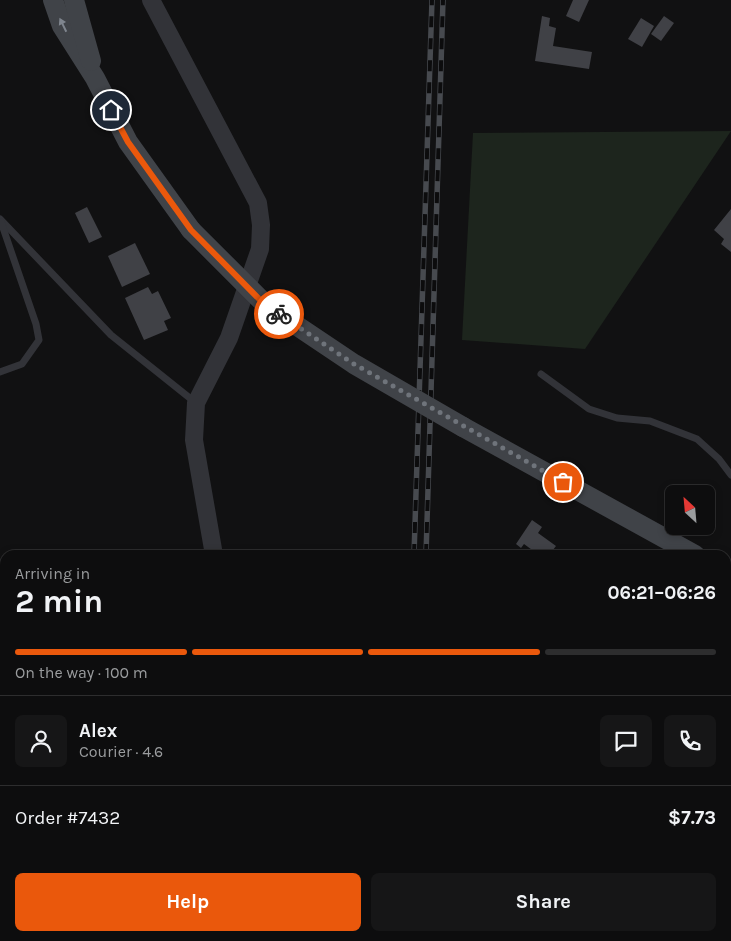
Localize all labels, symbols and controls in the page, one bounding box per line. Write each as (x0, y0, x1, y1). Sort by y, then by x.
one-way arrow (59, 18, 67, 32)
pin (90, 89, 132, 131)
icon: home (97, 96, 125, 124)
courier (254, 289, 304, 339)
icon: bike (265, 300, 293, 328)
pin (542, 461, 584, 503)
icon: bag (549, 468, 577, 496)
north arrow (665, 485, 715, 535)
map controls (665, 485, 715, 535)
text: Arriving in (15, 564, 90, 583)
text: 06:21–06:26 (607, 582, 716, 604)
text: 2 min (15, 583, 103, 620)
text: On the way · 100 m (15, 663, 148, 682)
button: person (15, 715, 67, 767)
button: chat (600, 715, 652, 767)
button: phone (664, 715, 716, 767)
text: Alex (79, 720, 117, 742)
text: Courier · 4.6 (79, 742, 163, 761)
text: Order #7432 (15, 807, 120, 829)
text: $7.73 (668, 807, 716, 829)
button: Help (15, 873, 361, 931)
button: Share (371, 873, 716, 931)

